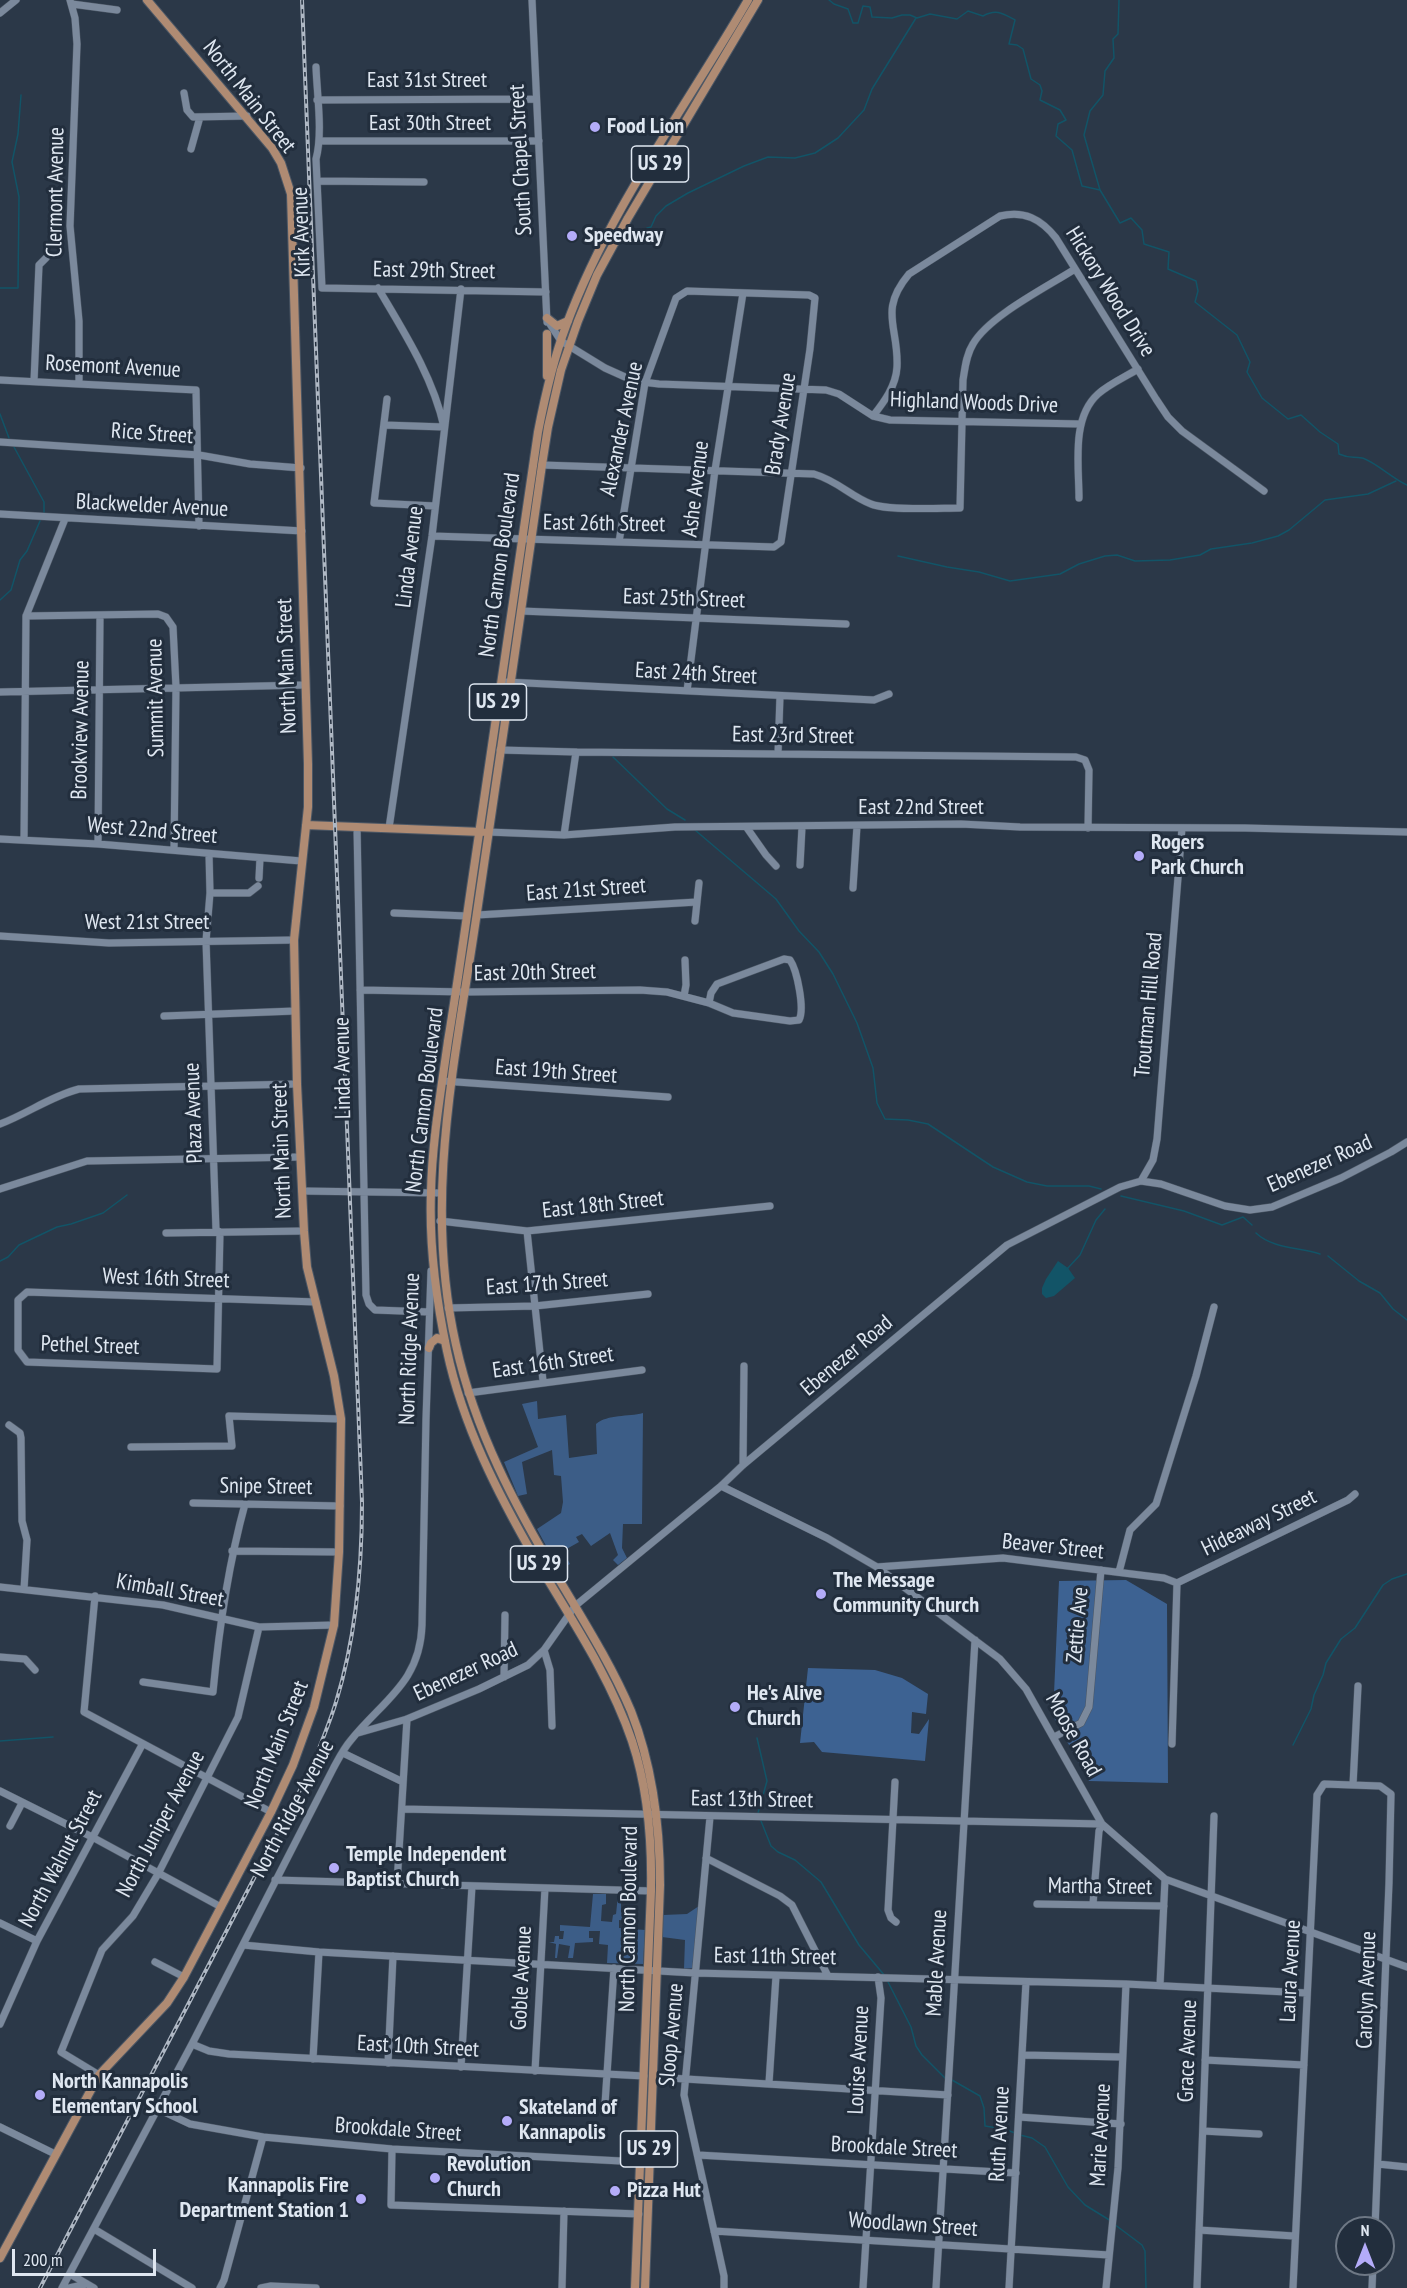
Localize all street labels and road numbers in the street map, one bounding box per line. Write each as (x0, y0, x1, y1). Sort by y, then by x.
street label: North Main Street (197, 35, 301, 159)
street label: East 31st Street (367, 68, 487, 94)
street label: South Chapel Street (504, 84, 538, 236)
street label: East 30th Street (369, 111, 491, 137)
street label: Clermont Avenue (42, 127, 70, 257)
road number: US 29 (632, 146, 688, 182)
street label: Kirk Avenue (287, 186, 317, 278)
street label: Hickory Wood Drive (1060, 222, 1160, 362)
street label: East 29th Street (373, 257, 495, 285)
street label: Rosemont Avenue (45, 350, 181, 384)
street label: Alexander Avenue (595, 359, 649, 499)
street label: Brady Avenue (760, 371, 802, 477)
street label: Highland Woods Drive (890, 387, 1058, 419)
street label: Rice Street (110, 418, 194, 450)
street label: Ashe Avenue (677, 439, 715, 539)
street label: North Cannon Boulevard (474, 471, 526, 659)
street label: Blackwelder Avenue (75, 489, 229, 523)
street label: Linda Avenue (391, 505, 429, 609)
street label: East 26th Street (543, 510, 665, 538)
street label: East 25th Street (623, 584, 745, 614)
street label: North Main Street (271, 598, 303, 734)
street label: Summit Avenue (142, 638, 170, 758)
street label: East 24th Street (634, 658, 758, 690)
street label: Brookview Avenue (67, 660, 95, 800)
road number: US 29 (470, 684, 526, 720)
street label: East 23rd Street (732, 722, 854, 750)
street label: East 22nd Street (858, 795, 984, 821)
street label: West 22nd Street (86, 812, 218, 850)
street label: East 21st Street (525, 873, 647, 907)
street label: West 21st Street (85, 910, 209, 936)
street label: Troutman Hill Road (1130, 931, 1168, 1079)
street label: East 20th Street (474, 959, 596, 987)
street label: North Cannon Boulevard (401, 1006, 449, 1194)
street label: Linda Avenue (329, 1017, 357, 1119)
street label: East 19th Street (494, 1055, 618, 1089)
street label: Plaza Avenue (179, 1062, 209, 1164)
street label: North Main Street (266, 1083, 298, 1219)
street label: Ebenezer Road (1264, 1129, 1376, 1199)
street label: East 18th Street (541, 1185, 665, 1225)
street label: West 16th Street (102, 1264, 230, 1294)
street label: East 17th Street (485, 1267, 609, 1301)
street label: North Ridge Avenue (394, 1273, 426, 1425)
street label: Ebenezer Road (796, 1310, 898, 1402)
street label: Pethel Street (40, 1331, 140, 1361)
street label: East 16th Street (491, 1341, 615, 1385)
street label: Snipe Street (219, 1473, 313, 1501)
street label: Hideaway Street (1197, 1484, 1321, 1562)
street label: Beaver Street (1001, 1529, 1105, 1565)
road number: US 29 (510, 1546, 568, 1582)
street label: Kimball Street (114, 1569, 226, 1613)
street label: Zettie Ave (1062, 1586, 1094, 1664)
street label: Ebenezer Road (410, 1636, 522, 1708)
street label: North Main Street (239, 1677, 315, 1813)
street label: Moose Road (1039, 1688, 1107, 1782)
street label: North Ridge Avenue (246, 1736, 340, 1882)
street label: North Juniper Avenue (111, 1746, 211, 1902)
street label: North Walnut Street (14, 1786, 108, 1932)
street label: East 13th Street (691, 1786, 813, 1814)
street label: North Cannon Boulevard (614, 1826, 644, 2012)
street label: Martha Street (1048, 1873, 1152, 1901)
street label: Mable Avenue (921, 1909, 953, 2017)
street label: Laura Avenue (1275, 1919, 1307, 2023)
street label: Goble Avenue (506, 1925, 538, 2031)
street label: Carolyn Avenue (1352, 1931, 1382, 2049)
street label: East 11th Street (714, 1943, 836, 1971)
street label: Sloop Avenue (654, 1982, 690, 2088)
street label: Grace Avenue (1173, 1999, 1203, 2103)
street label: Louise Avenue (843, 2005, 875, 2115)
street label: East 10th Street (356, 2031, 480, 2063)
street label: Marie Avenue (1085, 2083, 1117, 2187)
street label: Ruth Avenue (984, 2085, 1016, 2183)
street label: Brookdale Street (334, 2112, 462, 2148)
road number: US 29 (620, 2131, 678, 2167)
street label: Brookdale Street (830, 2132, 958, 2164)
street label: Woodlawn Street (848, 2207, 978, 2243)

